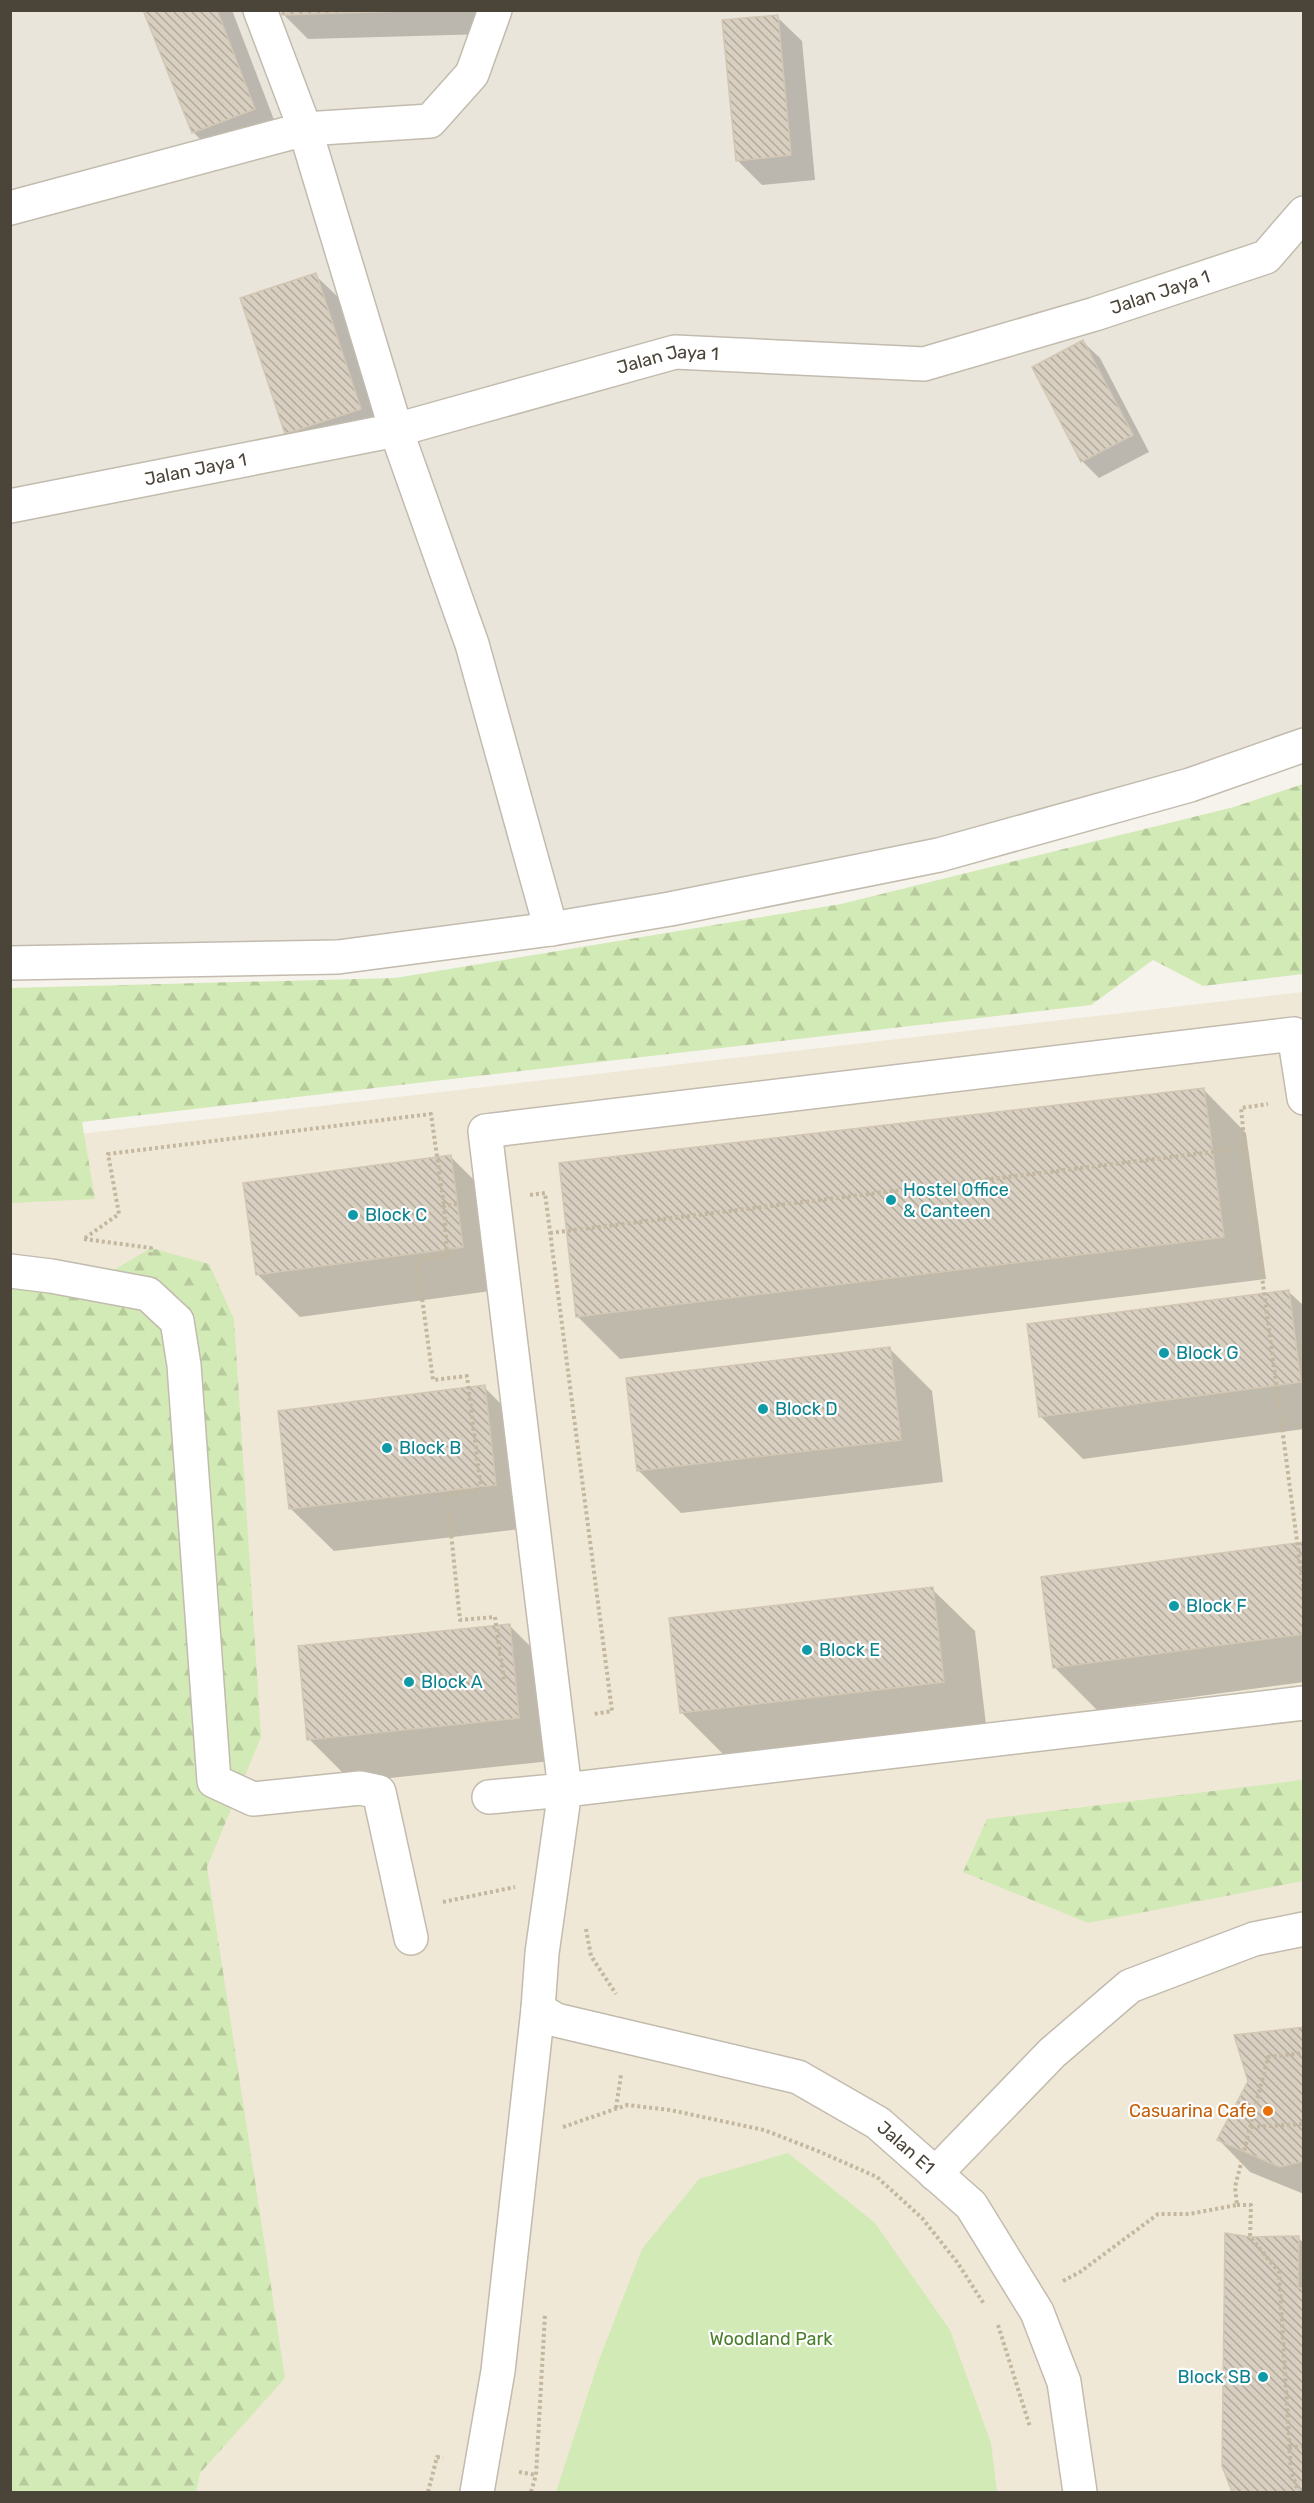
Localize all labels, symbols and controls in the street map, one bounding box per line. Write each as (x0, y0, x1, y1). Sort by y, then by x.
street label: Jalan Jaya 1 (1107, 266, 1213, 319)
street label: Jalan Jaya 1 (614, 341, 719, 379)
street label: Jalan Jaya 1 (142, 449, 248, 490)
place label: Hostel Office & Canteen (903, 1179, 1009, 1222)
marker: Hostel Office & Canteen (884, 1193, 898, 1207)
place label: Block C (365, 1204, 427, 1226)
marker: Block C (346, 1208, 360, 1222)
place label: Block G (1176, 1342, 1238, 1364)
marker: Block G (1157, 1346, 1171, 1360)
place label: Block D (775, 1398, 838, 1420)
marker: Block D (756, 1402, 770, 1416)
place label: Block B (399, 1437, 461, 1459)
marker: Block B (380, 1441, 394, 1455)
place label: Block F (1186, 1595, 1247, 1617)
marker: Block F (1167, 1599, 1181, 1613)
place label: Block E (819, 1639, 880, 1661)
marker: Block E (800, 1643, 814, 1657)
place label: Block A (421, 1671, 483, 1693)
marker: Block A (402, 1675, 416, 1689)
place label: Casuarina Cafe (1129, 2100, 1256, 2122)
marker: Casuarina Cafe (1261, 2104, 1275, 2118)
street label: Jalan E1 (872, 2116, 939, 2179)
park label: Woodland Park (709, 2328, 833, 2350)
place label: Block SB (1178, 2366, 1251, 2388)
marker: Block SB (1256, 2370, 1270, 2384)

